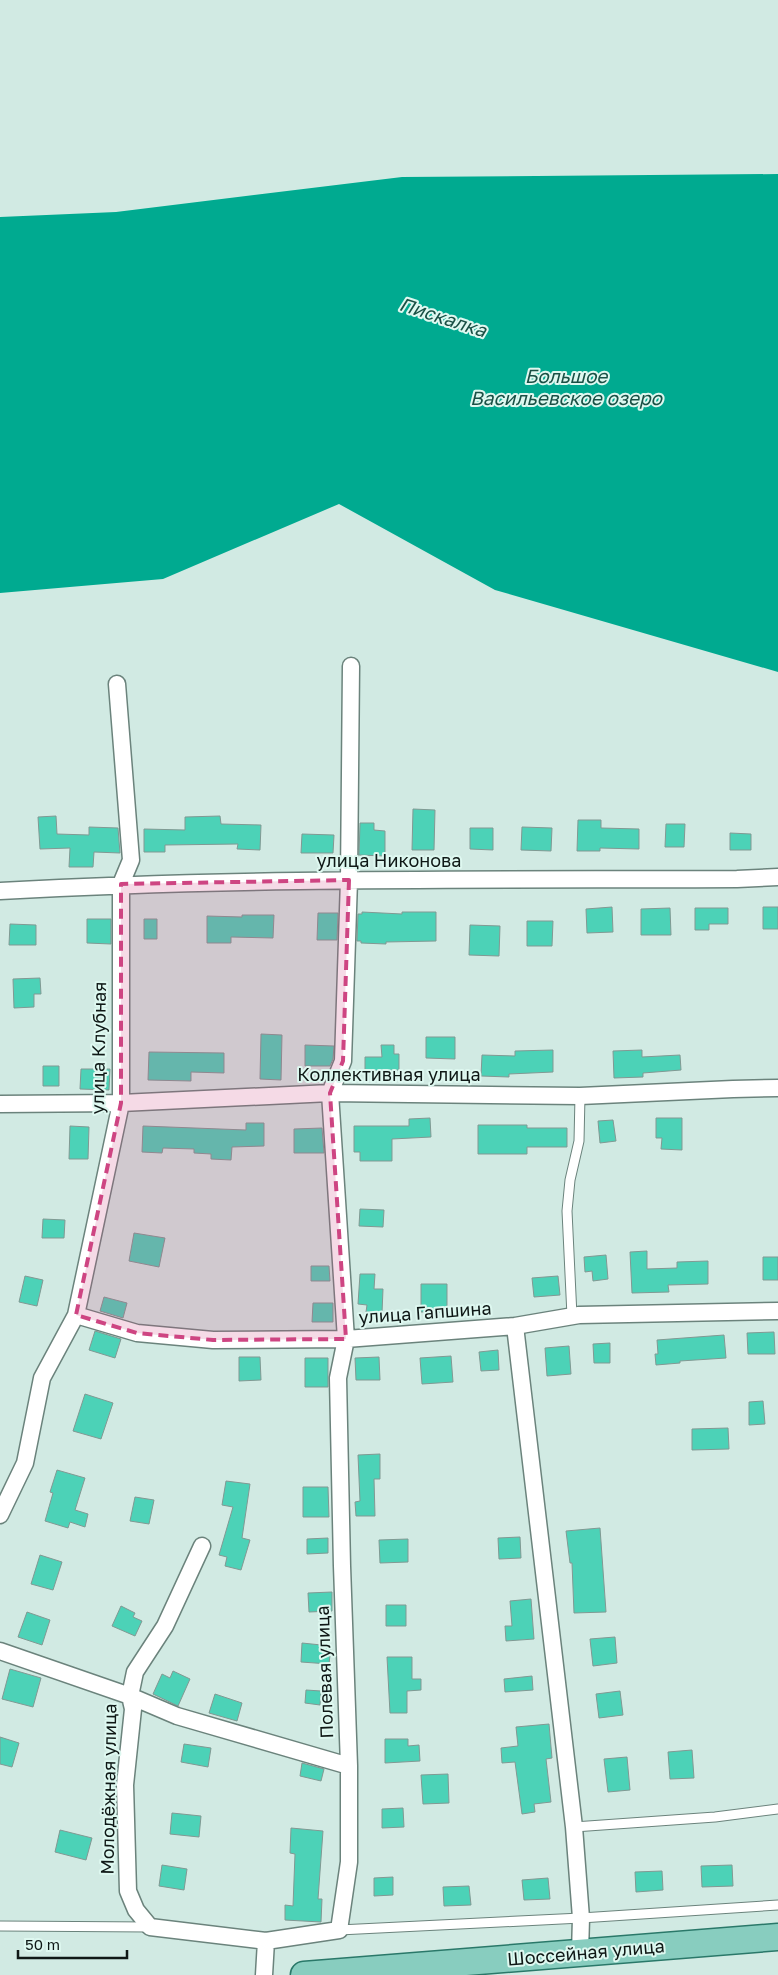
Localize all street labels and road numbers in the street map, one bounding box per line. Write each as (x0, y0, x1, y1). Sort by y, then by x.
street label: улица Никонова (317, 849, 461, 871)
street label: улица Клубная (86, 981, 110, 1115)
street label: Коллективная улица (297, 1063, 481, 1085)
street label: улица Гапшина (358, 1296, 492, 1328)
street label: Полевая улица (311, 1605, 337, 1739)
street label: Молодёжная улица (96, 1703, 120, 1875)
street label: Шоссейная улица (506, 1934, 666, 1970)

